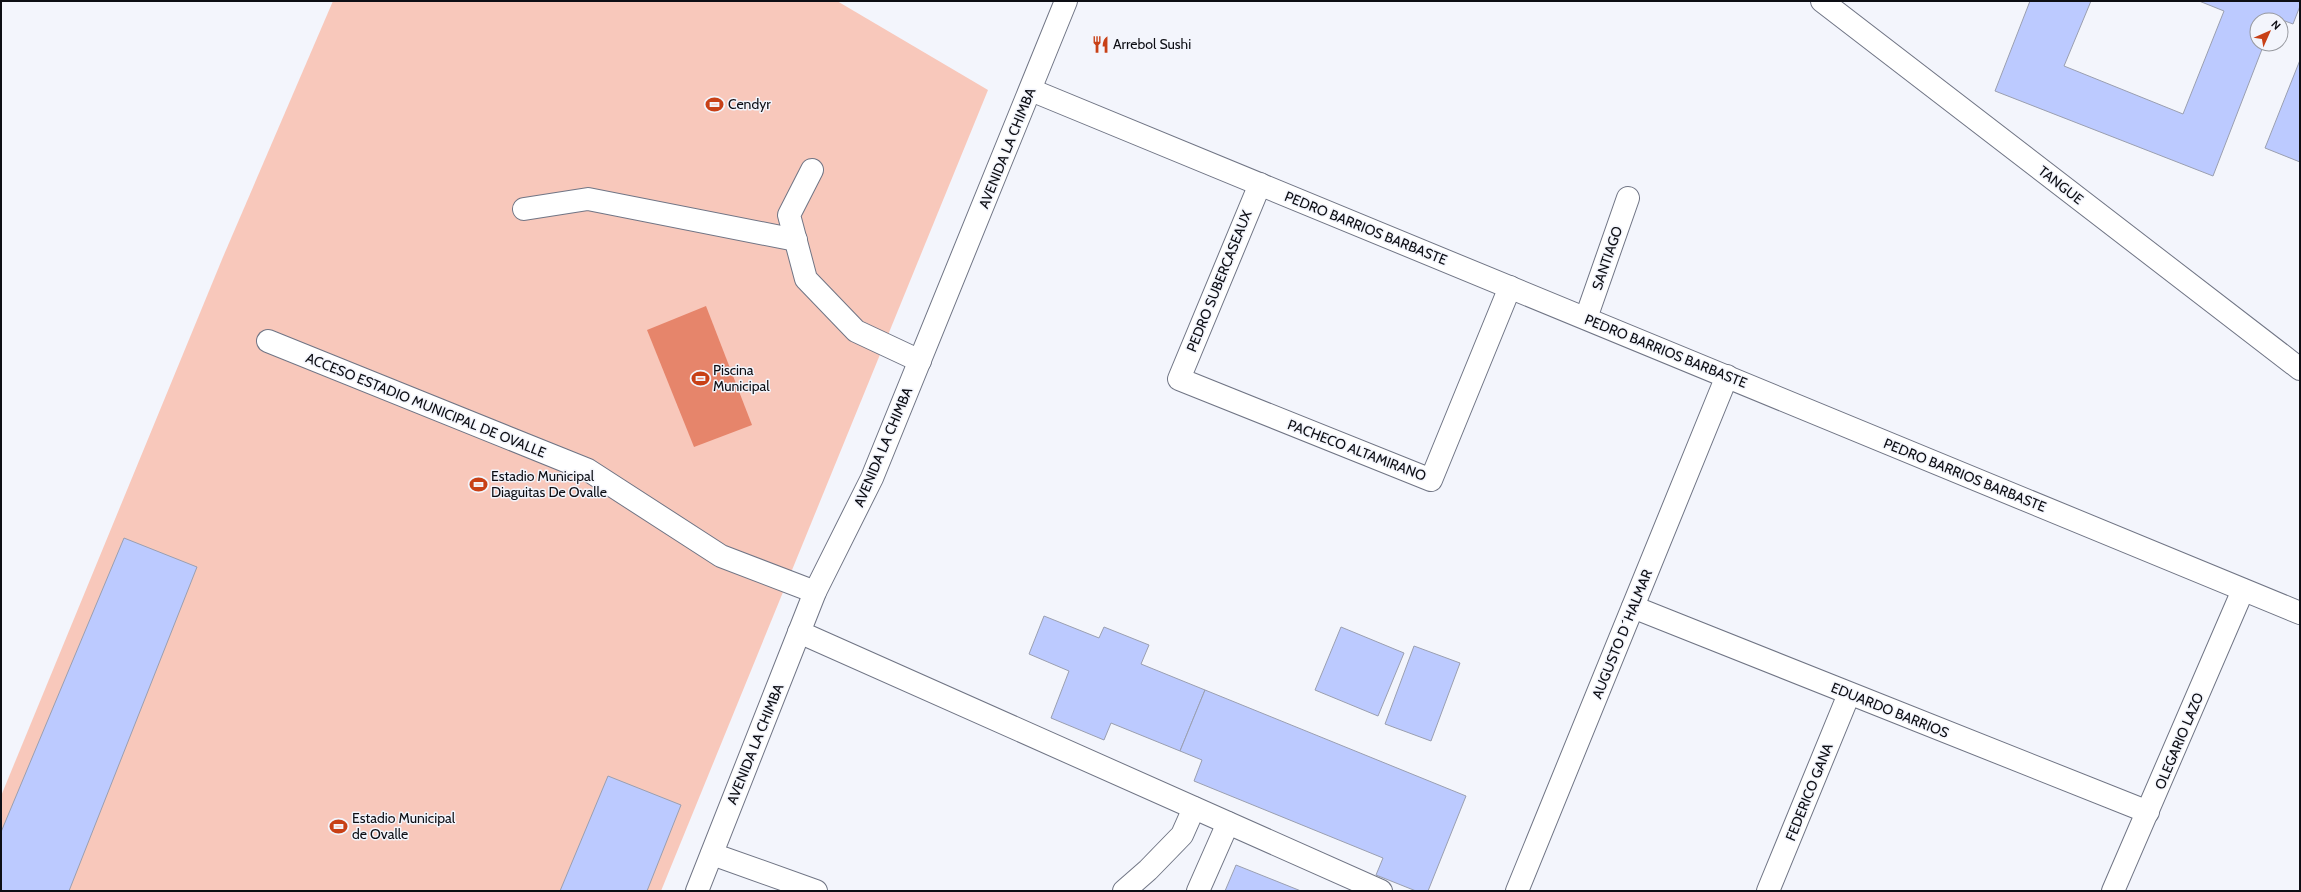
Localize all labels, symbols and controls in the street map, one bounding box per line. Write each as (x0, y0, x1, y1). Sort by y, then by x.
north arrow (2249, 12, 2289, 52)
text: N (2268, 17, 2284, 33)
restaurant icon: Arrebol Sushi (1090, 34, 1110, 54)
place label: Arrebol Sushi (1113, 35, 1191, 53)
street label: AVENIDA LA CHIMBA (975, 85, 1040, 211)
sports icon: Cendyr (705, 94, 725, 114)
place label: Cendyr (728, 95, 771, 113)
street label: TANGUE (2035, 162, 2087, 208)
street label: PEDRO BARRIOS BARBASTE (1282, 187, 1450, 269)
street label: PEDRO SUBERCASEAUX (1182, 207, 1256, 354)
street label: SANTIAGO (1588, 224, 1626, 292)
street label: PEDRO BARRIOS BARBASTE (1582, 310, 1750, 392)
street label: ACCESO ESTADIO MUNICIPAL DE OVALLE (303, 348, 549, 462)
place label: Piscina Municipal (713, 361, 770, 395)
sports icon: Piscina Municipal (690, 368, 710, 388)
street label: AVENIDA LA CHIMBA (850, 384, 917, 510)
street label: PACHECO ALTAMIRANO (1285, 415, 1429, 485)
street label: PEDRO BARRIOS BARBASTE (1881, 434, 2049, 516)
place label: Estadio Municipal Diaguitas De Ovalle (491, 467, 607, 501)
sports icon: Estadio Municipal Diaguitas De Ovalle (468, 474, 488, 494)
street label: AUGUSTO D´HALMAR (1588, 566, 1656, 701)
street label: EDUARDO BARRIOS (1828, 678, 1952, 742)
street label: AVENIDA LA CHIMBA (723, 681, 788, 807)
street label: OLEGARIO LAZO (2151, 690, 2208, 792)
street label: FEDERICO GANA (1781, 740, 1837, 844)
place label: Estadio Municipal de Ovalle (352, 809, 456, 843)
sports icon: Estadio Municipal de Ovalle (329, 816, 349, 836)

